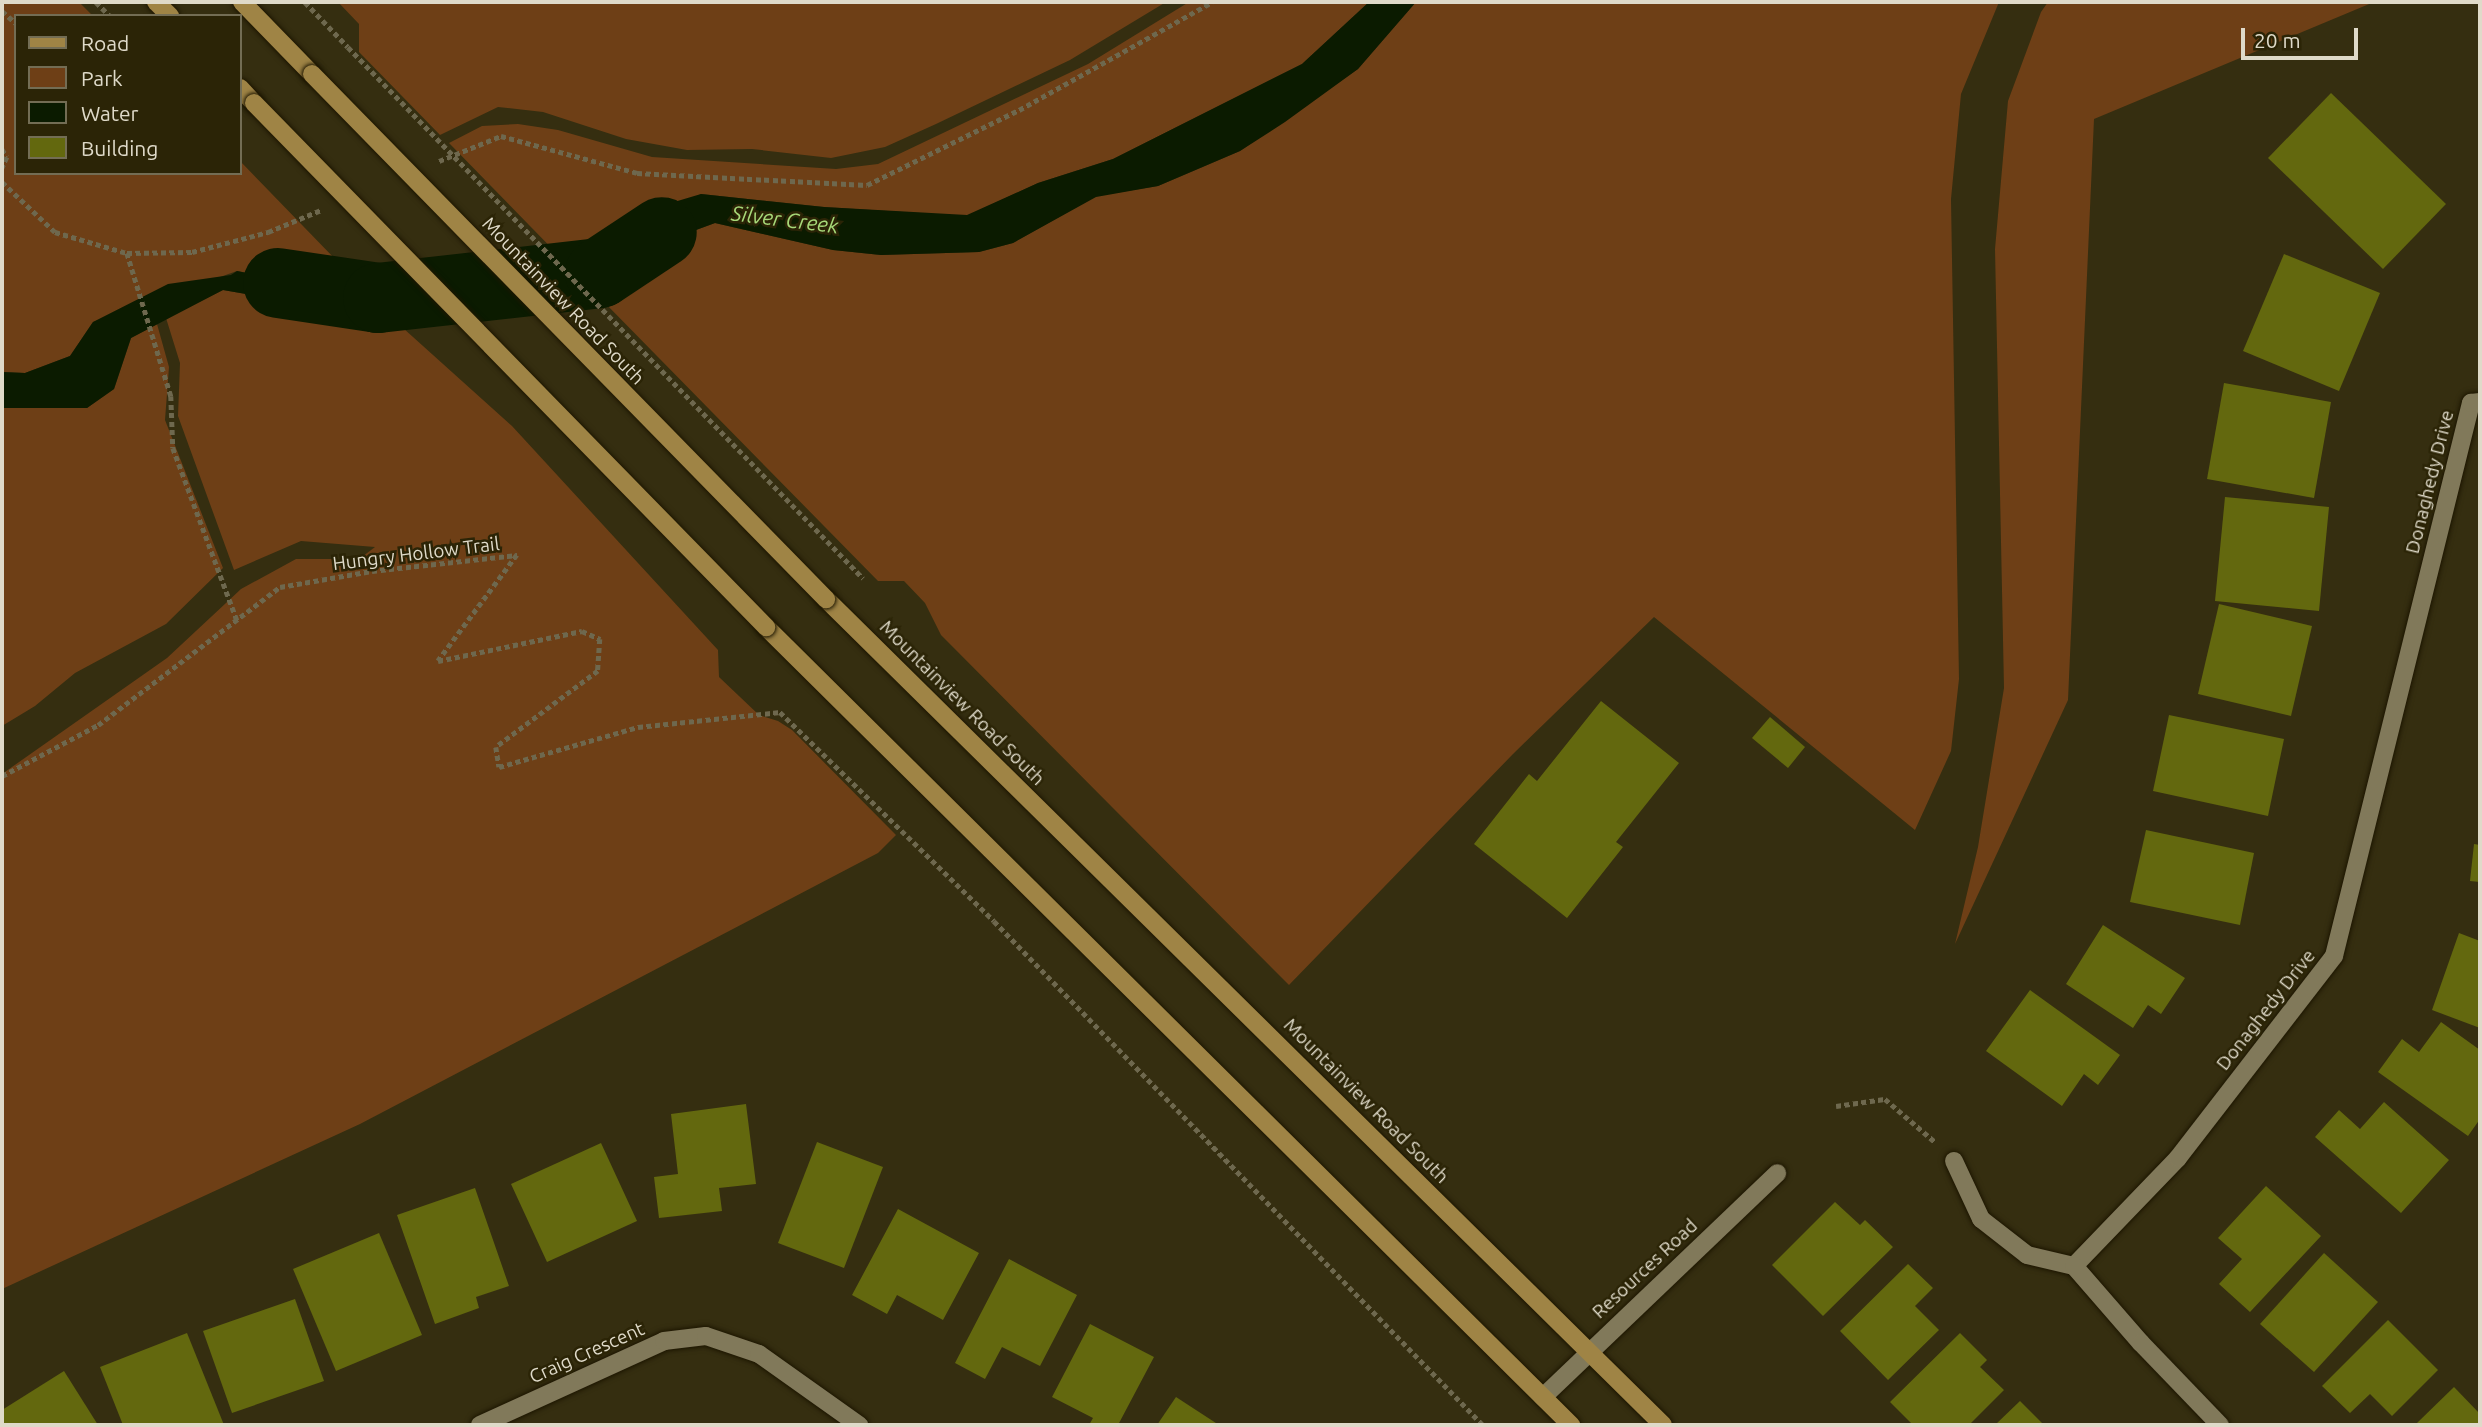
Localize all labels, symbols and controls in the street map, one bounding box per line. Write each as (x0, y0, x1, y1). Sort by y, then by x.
legend (14, 14, 242, 175)
scale bar (2244, 14, 2361, 58)
text: 20 m (2254, 28, 2301, 52)
text: Road (81, 31, 129, 55)
text: Park (81, 66, 123, 90)
text: Water (81, 101, 139, 125)
text: Building (81, 136, 158, 160)
water label: Silver Creek (730, 200, 840, 238)
street label: Mountainview Road South (477, 213, 649, 389)
street label: Donaghedy Drive (2401, 408, 2459, 556)
street label: Hungry Hollow Trail (331, 532, 501, 576)
street label: Mountainview Road South (875, 616, 1049, 790)
street label: Donaghedy Drive (2212, 945, 2320, 1075)
street label: Mountainview Road South (1279, 1014, 1453, 1188)
street label: Resources Road (1588, 1215, 1702, 1323)
street label: Craig Crescent (526, 1317, 648, 1389)

